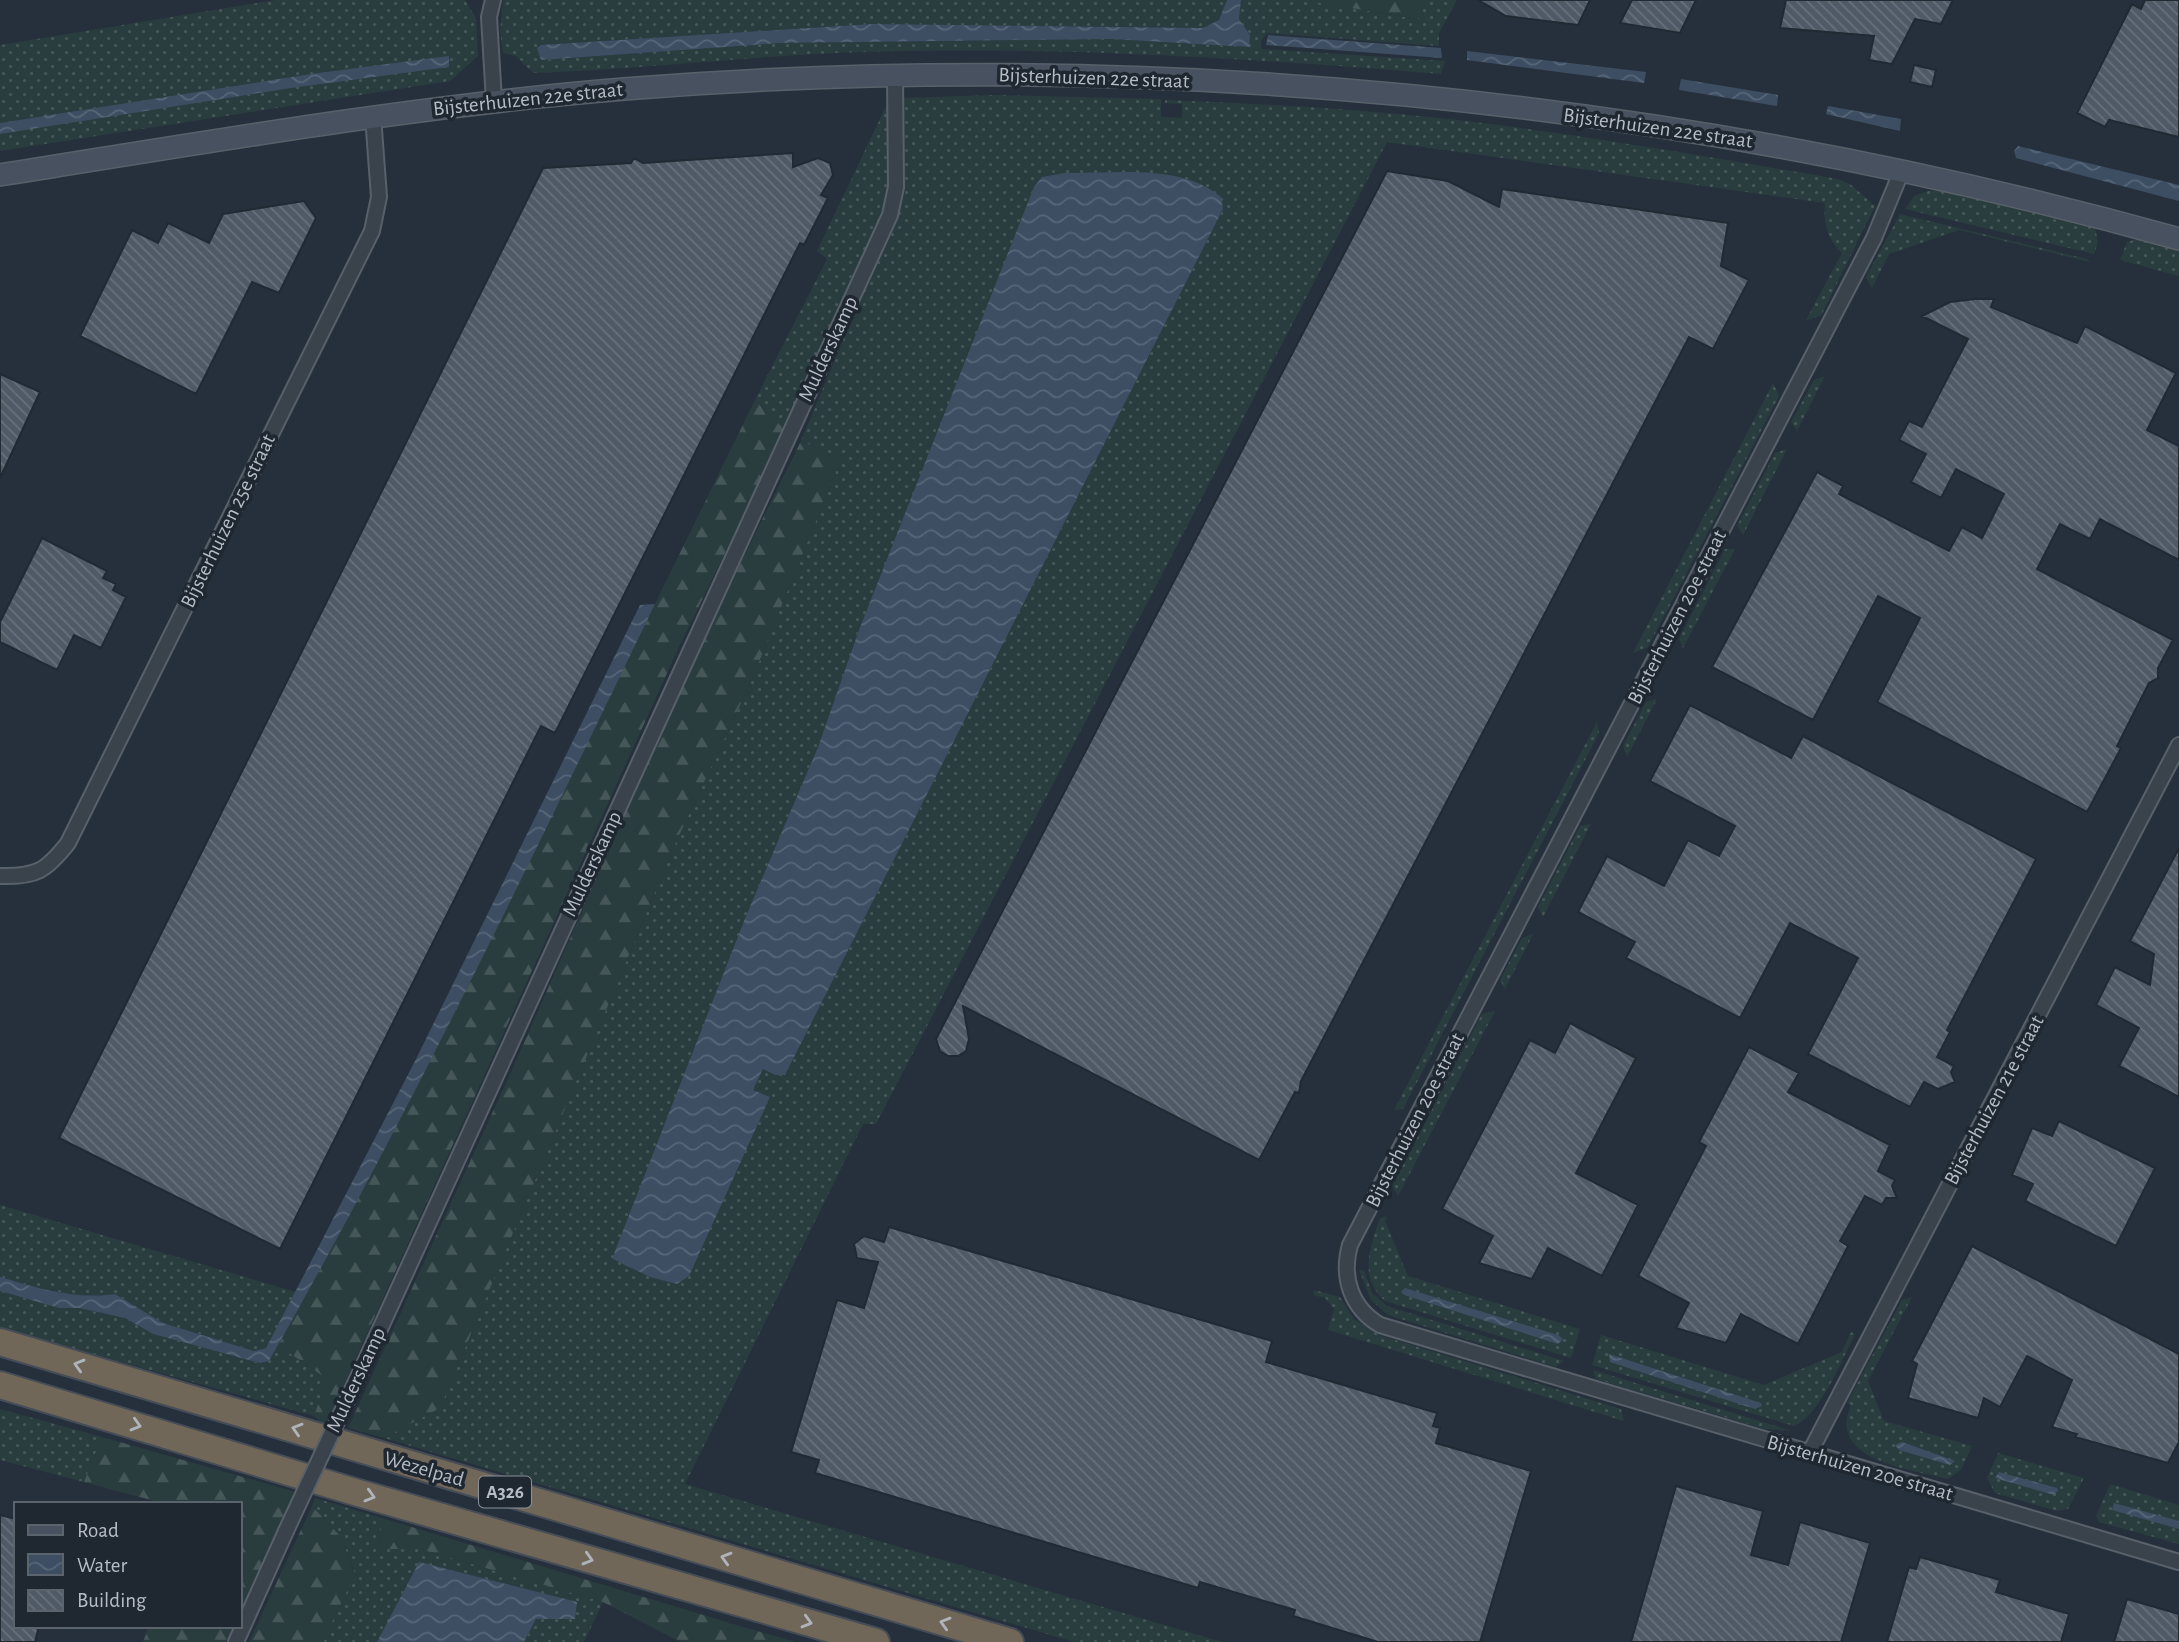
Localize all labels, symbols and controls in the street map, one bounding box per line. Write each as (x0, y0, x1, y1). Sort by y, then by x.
street label: Bijsterhuizen 22e straat (998, 64, 1190, 92)
street label: Bijsterhuizen 22e straat (432, 79, 624, 119)
street label: Bijsterhuizen 22e straat (1562, 104, 1754, 152)
street label: Mulderskamp (795, 293, 861, 405)
street label: Bijsterhuizen 25e straat (177, 431, 279, 611)
street label: Bijsterhuizen 20e straat (1624, 526, 1730, 708)
street label: Mulderskamp (559, 808, 625, 920)
street label: Bijsterhuizen 21e straat (1940, 1012, 2048, 1188)
street label: Bijsterhuizen 20e straat (1362, 1029, 1468, 1211)
street label: Mulderskamp (323, 1324, 389, 1436)
one-way arrow (73, 1359, 85, 1374)
one-way arrow (130, 1417, 142, 1432)
one-way arrow (292, 1423, 304, 1438)
street label: Bijsterhuizen 20e straat (1765, 1431, 1956, 1505)
street label: Wezelpad (382, 1448, 466, 1490)
road number: A326 (479, 1476, 531, 1508)
one-way arrow (363, 1488, 375, 1503)
legend (14, 1502, 242, 1628)
text: Road (77, 1520, 119, 1541)
one-way arrow (582, 1551, 594, 1566)
one-way arrow (721, 1552, 733, 1567)
text: Water (77, 1555, 127, 1576)
text: Building (77, 1590, 147, 1611)
one-way arrow (801, 1614, 813, 1629)
one-way arrow (939, 1616, 951, 1631)

